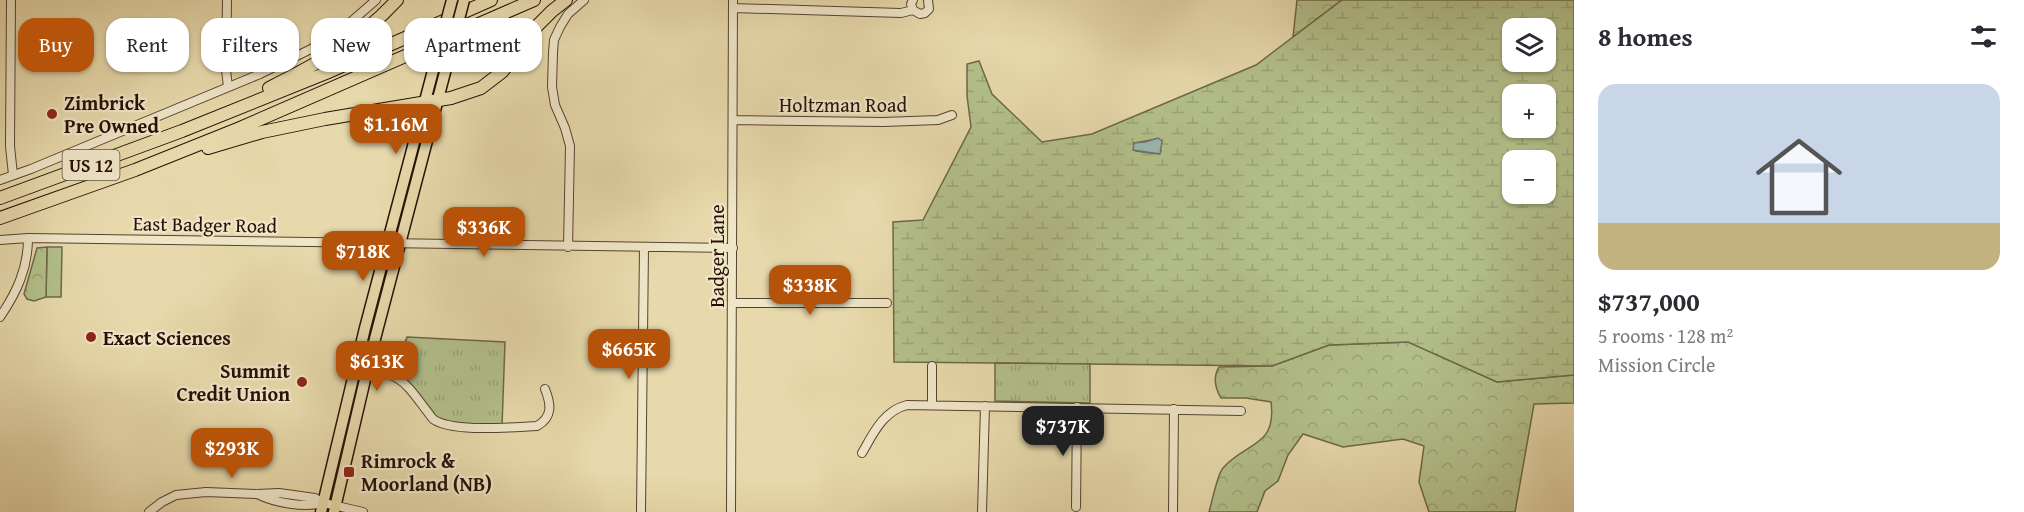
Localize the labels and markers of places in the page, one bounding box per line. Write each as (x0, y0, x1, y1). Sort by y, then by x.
place label: Zimbrick Pre Owned (64, 88, 159, 140)
pin: $1.16M (347, 104, 445, 155)
marker: Zimbrick Pre Owned (45, 107, 59, 121)
pin: $336K (442, 207, 526, 258)
pin: $718K (321, 231, 405, 282)
pin: $338K (768, 265, 852, 316)
place label: Exact Sciences (103, 323, 231, 352)
pin: $665K (587, 329, 671, 380)
marker: Exact Sciences (84, 330, 98, 344)
pin: $613K (335, 341, 419, 392)
place label: Summit Credit Union (176, 356, 290, 408)
marker: Summit Credit Union (295, 375, 309, 389)
pin: $737K (1021, 406, 1105, 457)
pin: $293K (190, 428, 274, 479)
place label: Rimrock & Moorland (NB) (361, 446, 492, 498)
marker: Rimrock & Moorland (NB) (342, 465, 356, 479)

